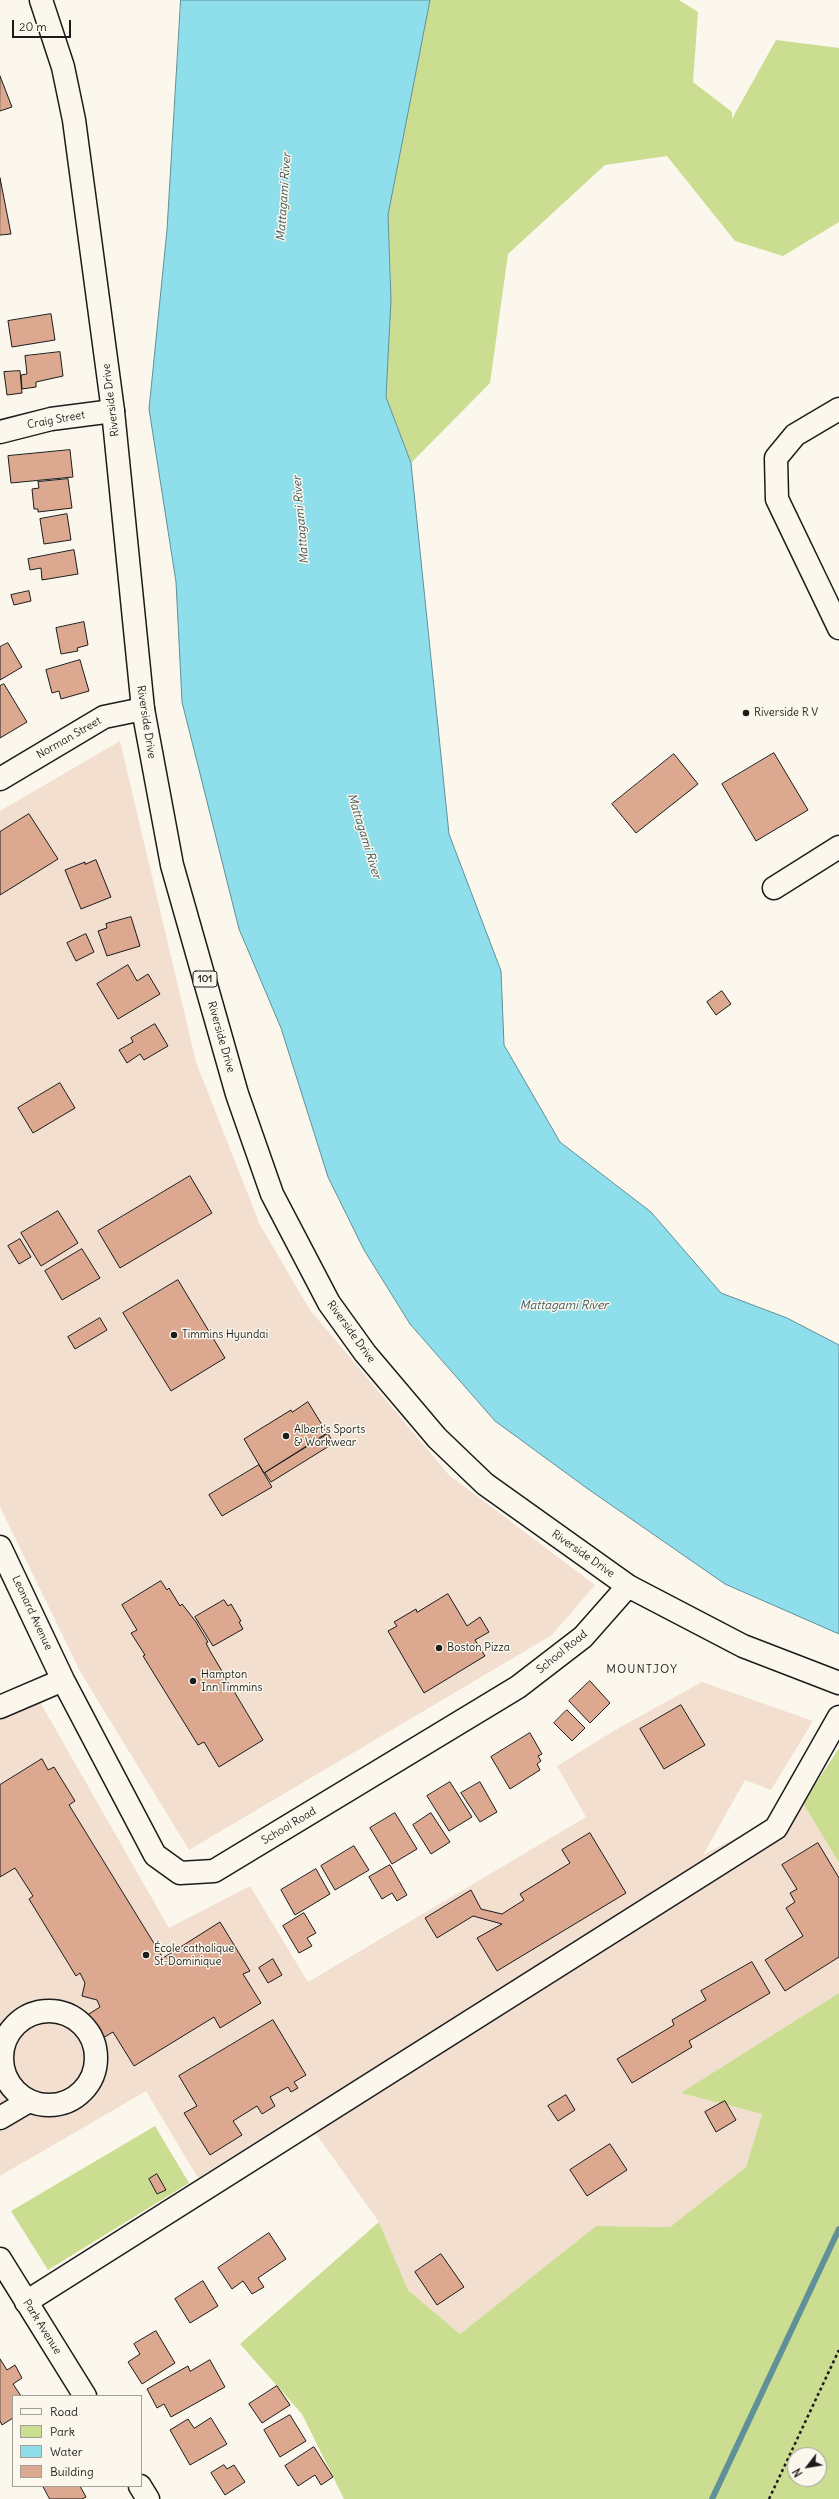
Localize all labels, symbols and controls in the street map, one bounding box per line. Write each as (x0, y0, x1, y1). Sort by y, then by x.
scale bar (14, 12, 73, 38)
text: 20 m (19, 19, 47, 34)
water label: Mattagami River (274, 152, 294, 242)
street label: Riverside Drive (100, 363, 122, 437)
street label: Craig Street (26, 408, 86, 432)
water label: Mattagami River (290, 475, 312, 565)
street label: Riverside Drive (134, 685, 158, 759)
place label: Riverside R V (754, 706, 818, 720)
marker: Riverside R V (741, 708, 751, 718)
street label: Norman Street (34, 714, 104, 762)
water label: Mattagami River (344, 792, 384, 880)
road number: 101 (193, 971, 217, 987)
street label: Riverside Drive (205, 1000, 237, 1074)
street label: Riverside Drive (324, 1298, 378, 1366)
water label: Mattagami River (520, 1299, 608, 1313)
place label: Timmins Hyundai (182, 1328, 268, 1342)
marker: Timmins Hyundai (169, 1330, 179, 1340)
place label: Albert's Sports & Workwear (294, 1423, 365, 1449)
marker: Albert's Sports & Workwear (281, 1431, 291, 1441)
street label: Riverside Drive (549, 1527, 617, 1581)
street label: Leonard Avenue (9, 1574, 55, 1652)
street label: School Road (534, 1628, 590, 1676)
place label: Boston Pizza (447, 1641, 510, 1655)
marker: Boston Pizza (434, 1643, 444, 1653)
district label: MOUNTJOY (606, 1663, 678, 1677)
place label: Hampton Inn Timmins (201, 1668, 262, 1694)
marker: Hampton Inn Timmins (188, 1676, 198, 1686)
street label: School Road (259, 1805, 319, 1847)
place label: École catholique St-Dominique (154, 1942, 234, 1968)
marker: École catholique St-Dominique (141, 1950, 151, 1960)
street label: Park Avenue (20, 2297, 64, 2357)
legend (12, 2395, 142, 2487)
text: Road (50, 2404, 78, 2419)
text: Park (50, 2424, 75, 2439)
text: Water (50, 2444, 83, 2459)
north arrow (787, 2447, 827, 2487)
text: Building (50, 2464, 94, 2479)
text: N (790, 2466, 806, 2480)

